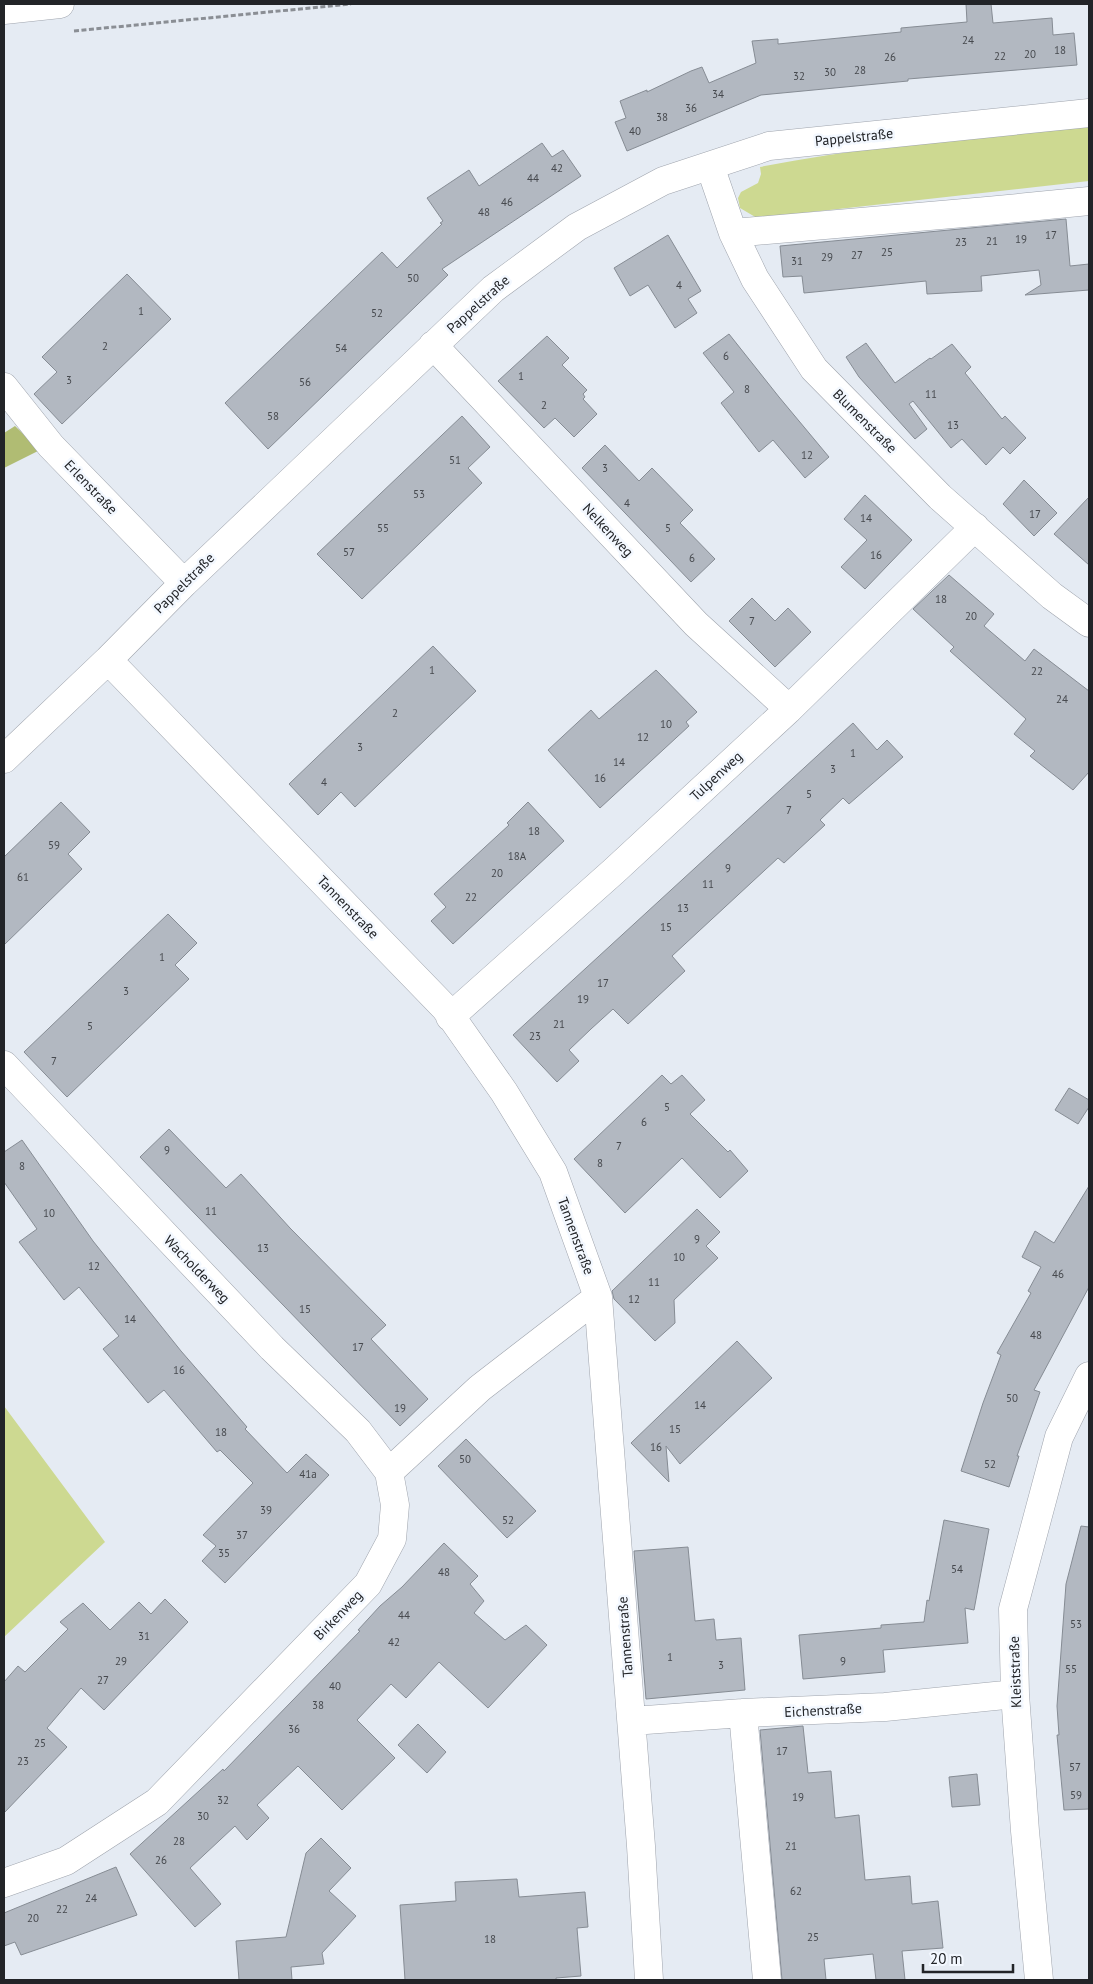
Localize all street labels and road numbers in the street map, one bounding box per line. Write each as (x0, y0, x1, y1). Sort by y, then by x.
street label: Pappelstraße (814, 124, 894, 150)
street label: Pappelstraße (443, 271, 513, 337)
street label: Blumenstraße (829, 385, 901, 457)
street label: Erlenstraße (61, 456, 121, 518)
street label: Nelkenweg (579, 500, 637, 560)
street label: Pappelstraße (150, 549, 218, 617)
street label: Tulpenweg (686, 747, 746, 805)
street label: Tannenstraße (313, 872, 383, 942)
street label: Tannenstraße (554, 1195, 598, 1277)
street label: Wacholderweg (160, 1231, 234, 1307)
street label: Birkenweg (310, 1586, 366, 1644)
street label: Tannenstraße (613, 1596, 637, 1678)
street label: Kleiststraße (1005, 1636, 1025, 1708)
street label: Eichenstraße (784, 1699, 862, 1721)

